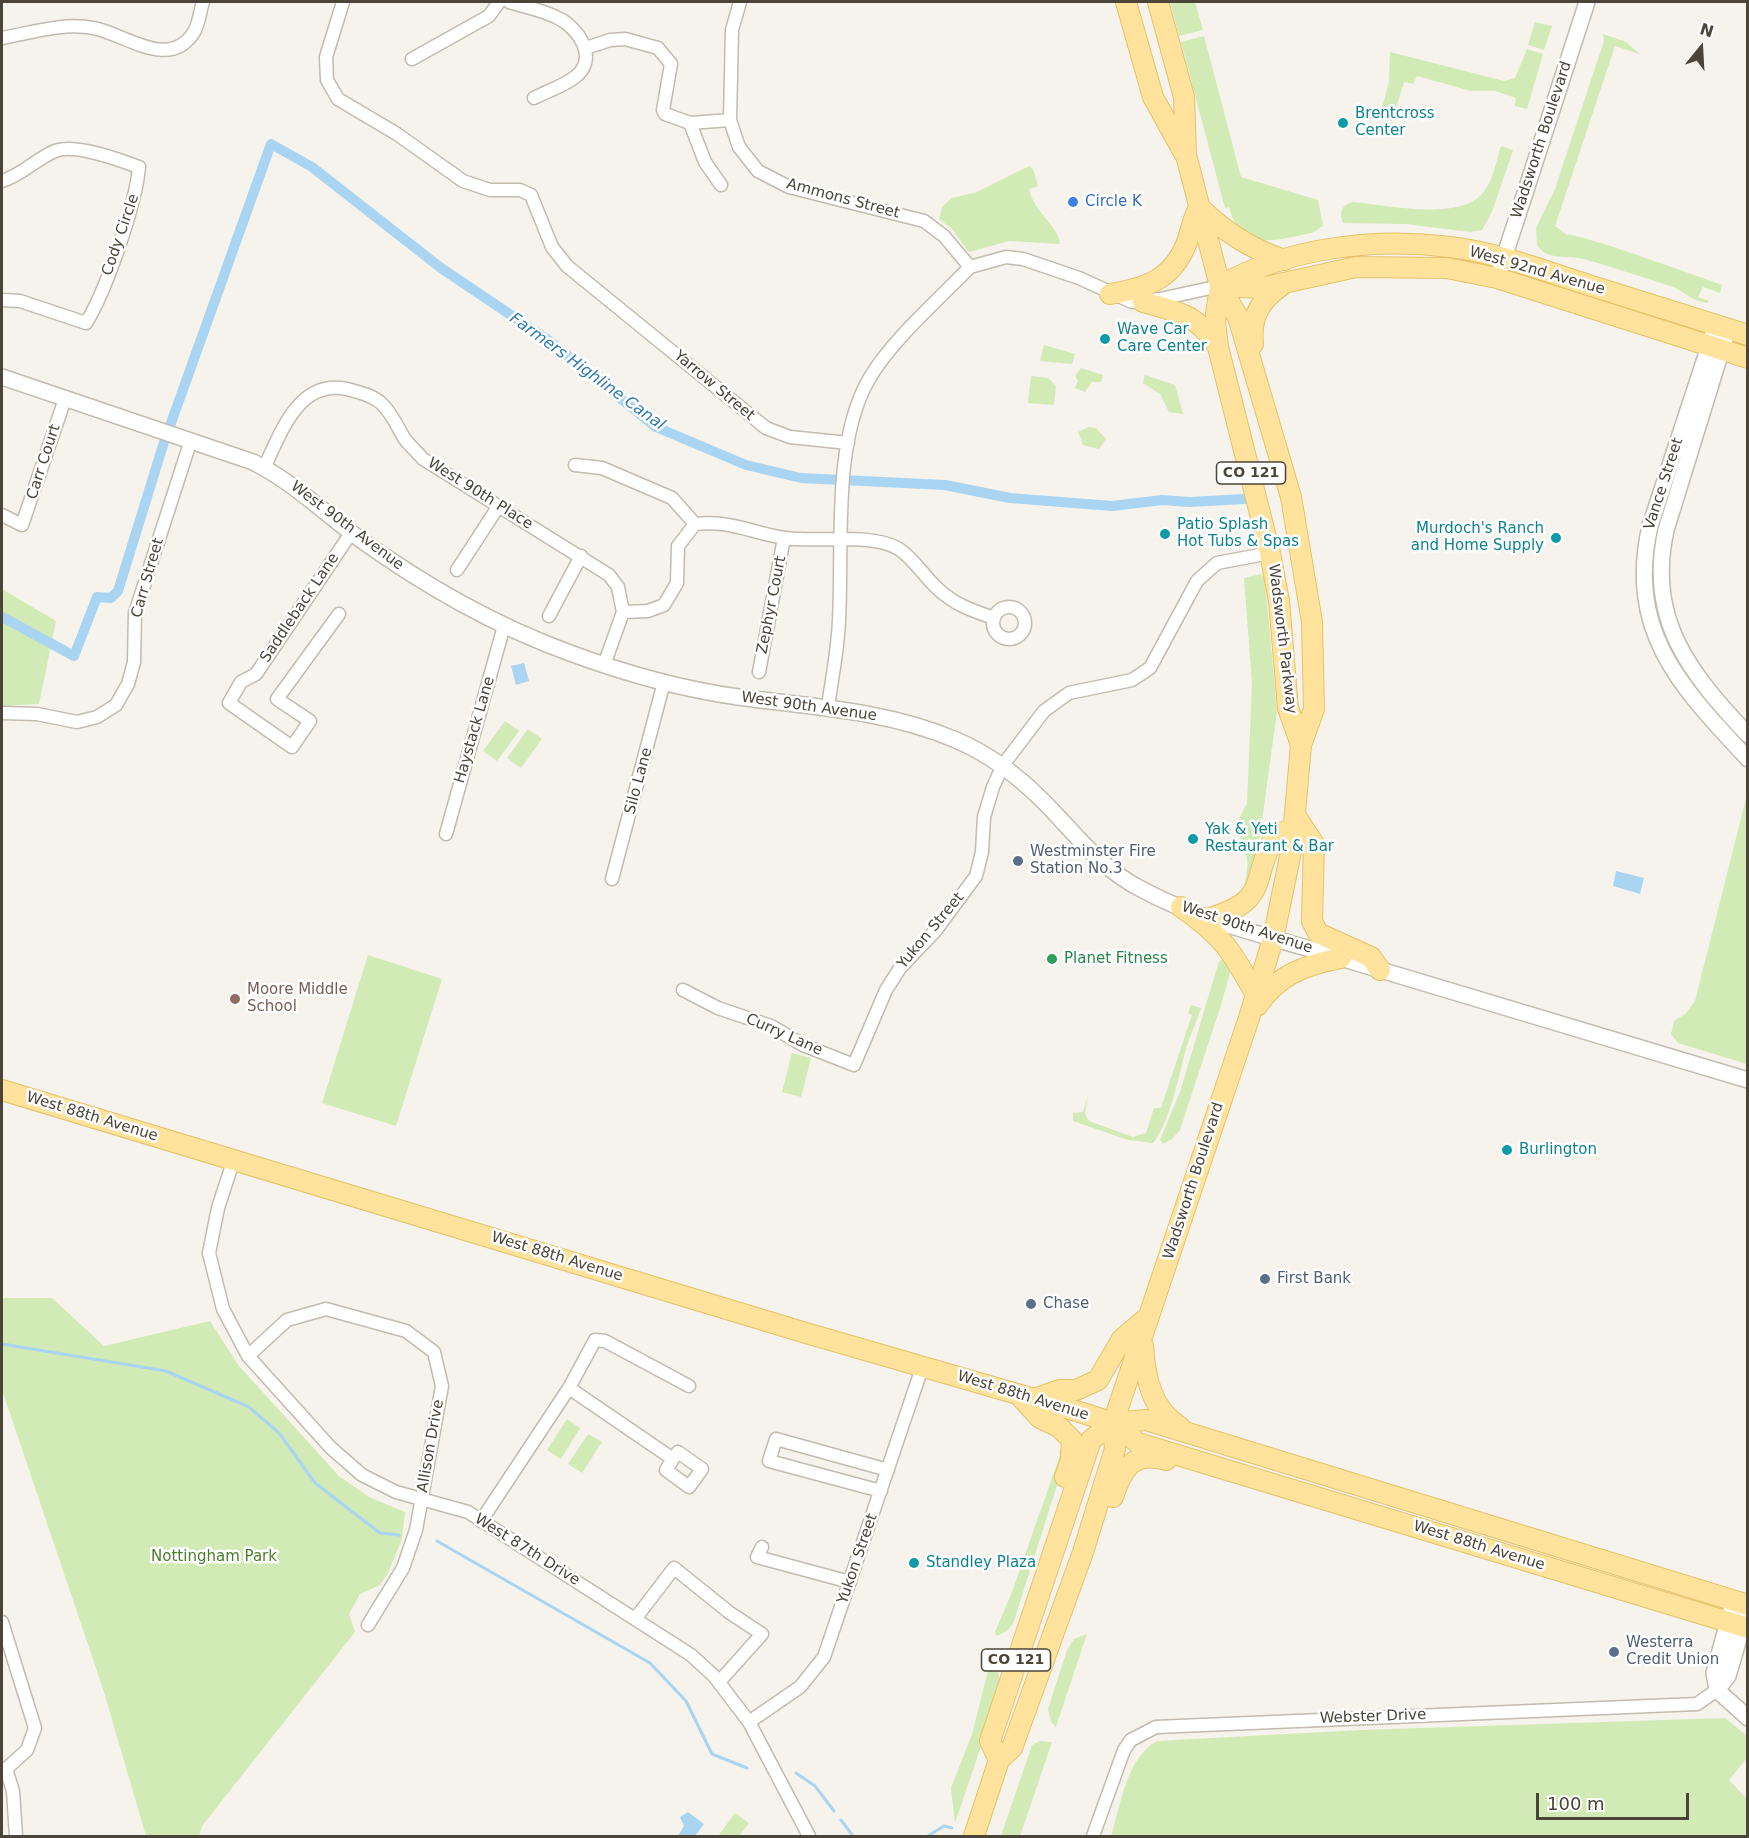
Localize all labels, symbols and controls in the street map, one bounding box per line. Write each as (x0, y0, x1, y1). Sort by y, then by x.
north arrow (1671, 18, 1731, 78)
text: N (1697, 19, 1716, 42)
street label: Wadsworth Boulevard (1508, 59, 1576, 221)
place label: Brentcross Center (1355, 105, 1435, 140)
marker: Brentcross Center (1336, 116, 1350, 130)
street label: Ammons Street (784, 175, 902, 223)
street label: Cody Circle (99, 192, 143, 278)
place label: Circle K (1085, 193, 1142, 211)
marker: Circle K (1066, 195, 1080, 209)
street label: West 92nd Avenue (1467, 243, 1607, 299)
water label: Farmers Highline Canal (506, 309, 668, 435)
place label: Wave Car Care Center (1117, 321, 1207, 356)
marker: Wave Car Care Center (1098, 332, 1112, 346)
street label: Yarrow Street (670, 347, 758, 425)
street label: Carr Court (23, 422, 65, 502)
street label: Vance Street (1641, 436, 1687, 532)
street label: West 90th Place (424, 454, 536, 534)
road number: CO 121 (1216, 462, 1286, 484)
street label: West 90th Avenue (287, 478, 407, 574)
place label: Patio Splash Hot Tubs & Spas (1177, 516, 1299, 551)
place label: Murdoch's Ranch and Home Supply (1411, 520, 1544, 555)
marker: Patio Splash Hot Tubs & Spas (1158, 527, 1172, 541)
marker: Murdoch's Ranch and Home Supply (1549, 531, 1563, 545)
street label: Carr Street (128, 536, 168, 620)
street label: Saddleback Lane (257, 550, 343, 666)
street label: Zephyr Court (754, 554, 790, 656)
street label: Wadsworth Parkway (1264, 563, 1300, 715)
street label: Haystack Lane (451, 675, 499, 785)
street label: West 90th Avenue (740, 689, 878, 725)
street label: Silo Lane (621, 746, 657, 816)
place label: Yak & Yeti Restaurant & Bar (1205, 821, 1334, 856)
marker: Yak & Yeti Restaurant & Bar (1186, 832, 1200, 846)
place label: Westminster Fire Station No.3 (1030, 843, 1156, 878)
marker: Westminster Fire Station No.3 (1011, 854, 1025, 868)
street label: Yukon Street (894, 889, 968, 973)
street label: West 90th Avenue (1179, 898, 1315, 958)
place label: Planet Fitness (1064, 950, 1168, 968)
marker: Planet Fitness (1045, 952, 1059, 966)
place label: Moore Middle School (247, 981, 348, 1016)
marker: Moore Middle School (228, 992, 242, 1006)
street label: Curry Lane (743, 1010, 825, 1060)
street label: West 88th Avenue (24, 1088, 160, 1146)
street label: Wadsworth Boulevard (1160, 1100, 1228, 1262)
place label: Burlington (1519, 1141, 1597, 1159)
marker: Burlington (1500, 1143, 1514, 1157)
street label: West 88th Avenue (489, 1228, 625, 1286)
place label: First Bank (1277, 1270, 1351, 1288)
marker: First Bank (1258, 1272, 1272, 1286)
place label: Chase (1043, 1295, 1089, 1313)
marker: Chase (1024, 1297, 1038, 1311)
street label: West 88th Avenue (955, 1367, 1091, 1425)
street label: Allison Drive (414, 1398, 448, 1494)
street label: West 87th Drive (471, 1510, 583, 1590)
street label: Yukon Street (834, 1512, 882, 1606)
street label: West 88th Avenue (1411, 1517, 1547, 1575)
park label: Nottingham Park (151, 1548, 277, 1566)
place label: Standley Plaza (926, 1554, 1036, 1572)
marker: Standley Plaza (907, 1556, 921, 1570)
place label: Westerra Credit Union (1626, 1634, 1719, 1669)
marker: Westerra Credit Union (1607, 1645, 1621, 1659)
road number: CO 121 (982, 1649, 1050, 1671)
street label: Webster Drive (1319, 1706, 1427, 1728)
scale bar (1539, 1781, 1692, 1819)
text: 100 m (1547, 1793, 1605, 1814)

